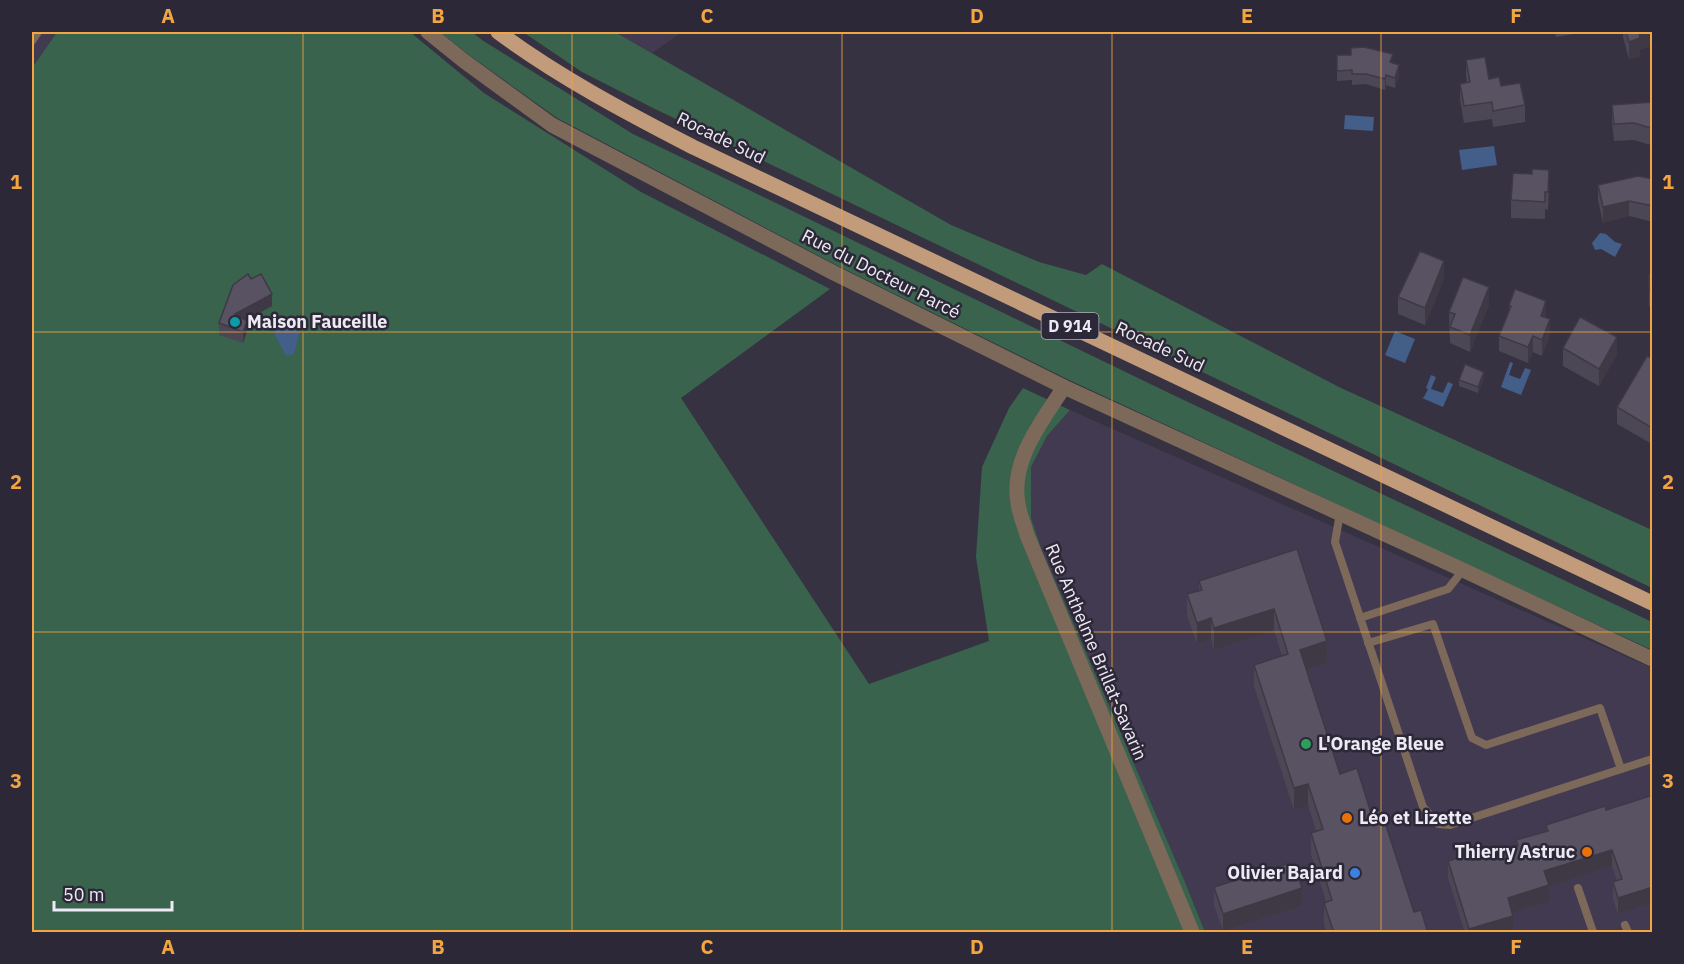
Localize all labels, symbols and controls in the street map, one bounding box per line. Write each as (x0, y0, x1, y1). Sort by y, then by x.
text: A (161, 2, 175, 29)
text: B (431, 2, 445, 29)
text: C (700, 2, 714, 29)
text: D (970, 2, 984, 29)
text: E (1241, 2, 1253, 29)
text: F (1510, 2, 1522, 29)
street label: Rocade Sud (673, 106, 769, 169)
text: 1 (10, 168, 22, 195)
text: 1 (1662, 168, 1674, 195)
street label: Rue du Docteur Parcé (798, 224, 964, 324)
place label: Maison Fauceille (247, 310, 387, 333)
road number: D 914 (1042, 313, 1098, 339)
marker: Maison Fauceille (228, 315, 242, 329)
street label: Rocade Sud (1112, 316, 1208, 377)
text: 2 (10, 468, 22, 495)
text: 2 (1662, 468, 1674, 495)
street label: Rue Anthelme Brillat-Savarin (1040, 540, 1153, 764)
place label: L'Orange Bleue (1318, 732, 1444, 755)
marker: L'Orange Bleue (1299, 737, 1313, 751)
text: 3 (10, 767, 22, 794)
text: 3 (1662, 767, 1674, 794)
place label: Léo et Lizette (1359, 806, 1472, 829)
marker: Léo et Lizette (1340, 811, 1354, 825)
place label: Thierry Astruc (1455, 840, 1575, 863)
marker: Thierry Astruc (1580, 845, 1594, 859)
place label: Olivier Bajard (1227, 861, 1343, 884)
marker: Olivier Bajard (1348, 866, 1362, 880)
scale bar (54, 874, 172, 912)
text: 50 m (63, 883, 105, 906)
text: A (161, 933, 175, 960)
text: B (431, 933, 445, 960)
text: C (700, 933, 714, 960)
text: D (970, 933, 984, 960)
text: E (1241, 933, 1253, 960)
text: F (1510, 933, 1522, 960)

